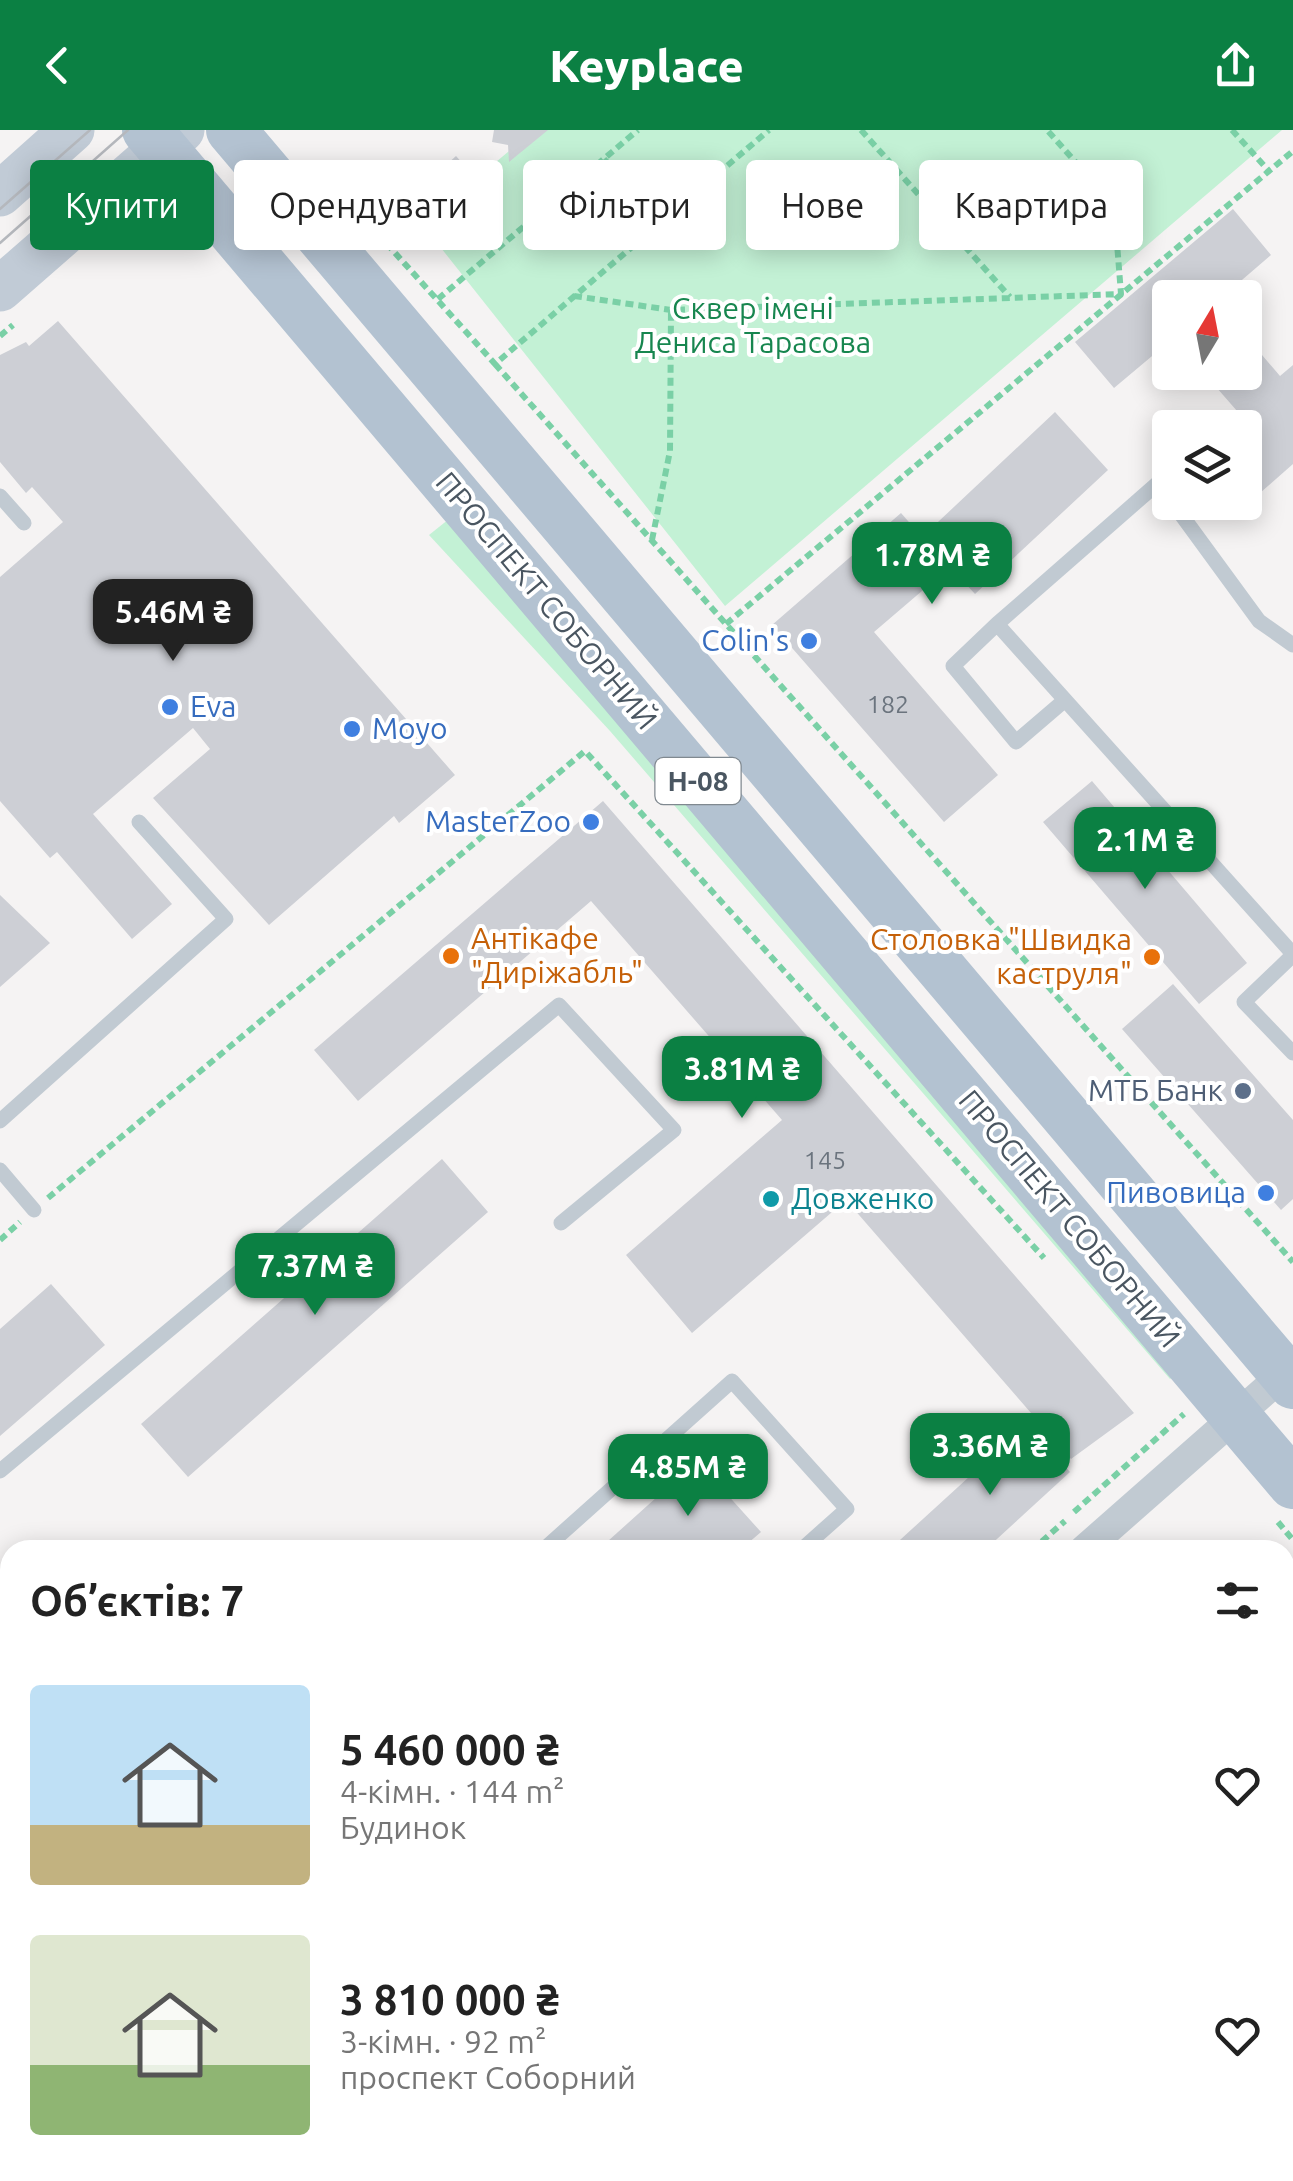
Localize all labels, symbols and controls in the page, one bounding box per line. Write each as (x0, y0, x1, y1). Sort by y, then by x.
icon: back (30, 38, 85, 93)
icon: share (1208, 38, 1263, 93)
text: Keyplace (549, 40, 744, 91)
chip: Купити (30, 160, 214, 250)
chip: Орендувати (234, 160, 503, 250)
chip: Фільтри (523, 160, 726, 250)
chip: Нове (746, 160, 899, 250)
chip: Квартира (919, 160, 1143, 250)
north arrow (1152, 280, 1262, 390)
map controls (1152, 280, 1262, 520)
park label: Сквер імені Дениса Тарасова (635, 291, 871, 359)
button: layers (1152, 410, 1262, 520)
street label: ПРОСПЕКТ СОБОРНИЙ (429, 465, 664, 736)
pin: 1.78M ₴ (840, 522, 1024, 607)
text: 1.78M ₴ (874, 536, 990, 572)
pin: 5.46M ₴ (81, 579, 265, 664)
text: 5.46M ₴ (115, 593, 231, 629)
place label: Colin's (701, 623, 789, 657)
marker: Colin's (798, 630, 820, 652)
place label: Eva (190, 689, 237, 723)
house number: 182 (867, 690, 909, 718)
marker: Eva (159, 696, 181, 718)
place label: Moyo (372, 711, 448, 745)
marker: Moyo (341, 718, 363, 740)
road number: Н-08 (656, 758, 740, 804)
place label: MasterZoo (425, 804, 571, 838)
pin: 2.1M ₴ (1064, 807, 1226, 892)
marker: MasterZoo (580, 811, 602, 833)
text: 2.1M ₴ (1096, 821, 1194, 857)
place label: Антiкафе "Дирiжабль" (471, 921, 643, 989)
place label: Столовка "Швидка каструля" (870, 922, 1132, 990)
marker: Антiкафе "Дирiжабль" (440, 945, 462, 967)
marker: Столовка "Швидка каструля" (1141, 946, 1163, 968)
pin: 3.81M ₴ (650, 1036, 834, 1121)
text: 3.81M ₴ (684, 1050, 800, 1086)
place label: МТБ Банк (1088, 1073, 1223, 1107)
marker: МТБ Банк (1232, 1080, 1254, 1102)
street label: ПРОСПЕКТ СОБОРНИЙ (952, 1083, 1187, 1354)
house number: 145 (804, 1146, 846, 1174)
place label: Пивовица (1106, 1175, 1246, 1209)
place label: Довженко (791, 1181, 934, 1215)
marker: Пивовица (1255, 1182, 1277, 1204)
marker: Довженко (760, 1188, 782, 1210)
pin: 7.37M ₴ (223, 1233, 407, 1318)
text: 7.37M ₴ (257, 1247, 373, 1283)
pin: 3.36M ₴ (898, 1413, 1082, 1498)
text: 3.36M ₴ (932, 1427, 1048, 1463)
pin: 4.85M ₴ (596, 1434, 780, 1519)
text: 4.85M ₴ (630, 1448, 746, 1484)
icon: filters (1210, 1573, 1265, 1628)
text: Об’єктів: 7 (30, 1577, 244, 1624)
icon: home (110, 1725, 230, 1845)
text: 5 460 000 ₴ (340, 1726, 559, 1773)
icon: heart (1210, 1758, 1265, 1813)
text: 4-кімн. · 144 m² (340, 1773, 565, 1809)
text: Будинок (340, 1809, 466, 1845)
icon: home (110, 1975, 230, 2095)
text: 3 810 000 ₴ (340, 1976, 559, 2023)
icon: heart (1210, 2008, 1265, 2063)
text: 3-кімн. · 92 m² (340, 2023, 546, 2059)
text: проспект Соборний (340, 2059, 636, 2095)

